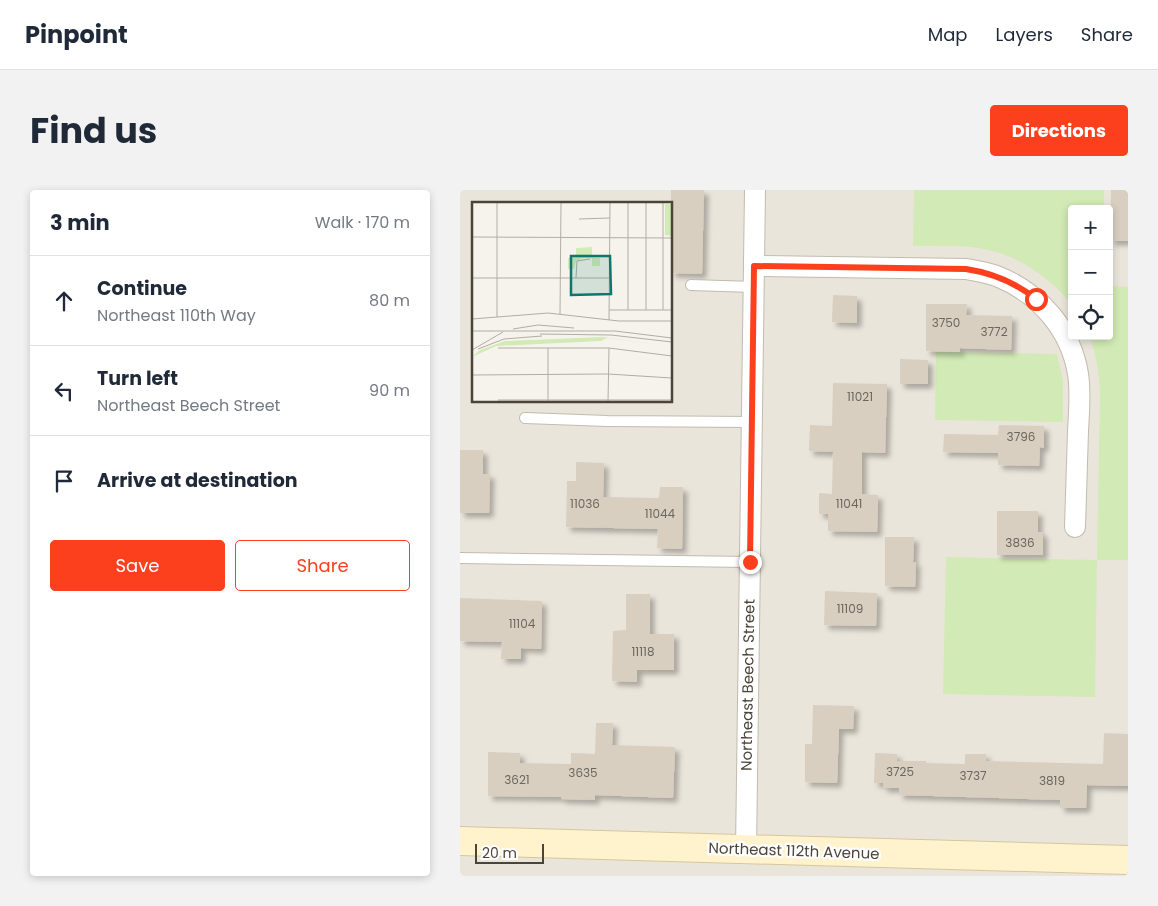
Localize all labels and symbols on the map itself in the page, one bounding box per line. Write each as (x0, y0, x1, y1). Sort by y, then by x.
inset map (472, 202, 672, 402)
route start (1025, 288, 1048, 311)
house number: 3750 (932, 314, 960, 331)
house number: 3772 (980, 323, 1008, 340)
house number: 11021 (847, 388, 873, 405)
house number: 3796 (1007, 428, 1035, 445)
house number: 11036 (570, 495, 600, 512)
house number: 11041 (836, 495, 862, 512)
house number: 11044 (645, 505, 676, 522)
house number: 3836 (1005, 534, 1035, 551)
route end (739, 551, 762, 574)
street label: Northeast Beech Street (736, 599, 759, 771)
house number: 11109 (837, 600, 863, 617)
house number: 11104 (509, 615, 536, 632)
house number: 11118 (632, 643, 654, 660)
house number: 3725 (886, 763, 914, 780)
house number: 3635 (568, 764, 598, 781)
house number: 3737 (959, 767, 987, 784)
house number: 3621 (504, 771, 530, 788)
house number: 3819 (1039, 772, 1065, 789)
street label: Northeast 112th Avenue (708, 837, 880, 864)
scale bar (475, 841, 544, 864)

